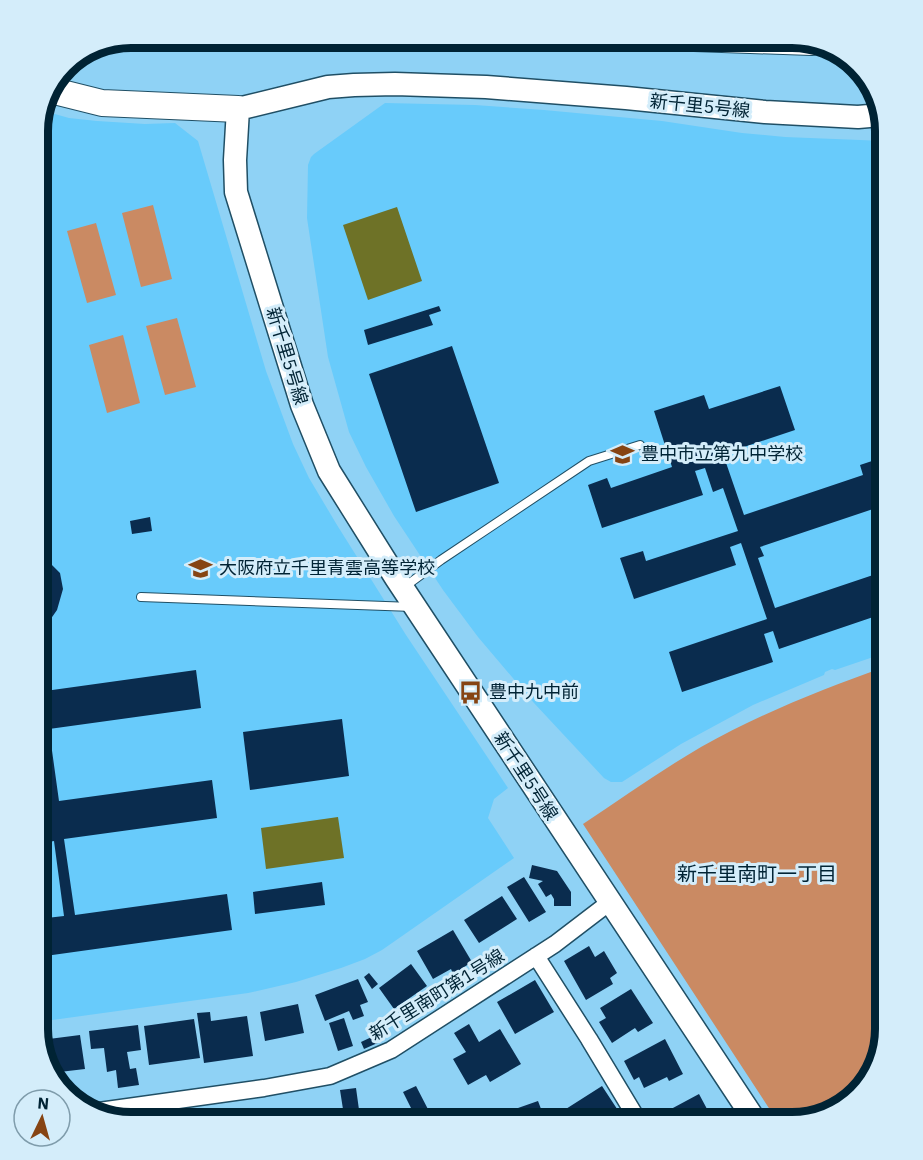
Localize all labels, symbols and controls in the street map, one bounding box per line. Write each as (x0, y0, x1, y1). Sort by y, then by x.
street label: 新千里5号線 (649, 89, 751, 122)
street label: 新千里5号線 (262, 304, 313, 407)
school or university icon: 豊中市立第九中学校 (610, 441, 636, 467)
place label: 豊中市立第九中学校 (641, 442, 803, 465)
school or university icon: 大阪府立千里青雲高等学校 (188, 555, 214, 581)
place label: 大阪府立千里青雲高等学校 (219, 556, 435, 579)
bus stop icon: 豊中九中前 (458, 679, 484, 705)
place label: 豊中九中前 (489, 680, 579, 703)
street label: 新千里5号線 (489, 727, 564, 824)
district label: 新千里南町一丁目 (677, 860, 837, 887)
street label: 新千里南町第1号線 (365, 944, 508, 1045)
north arrow (12, 1088, 72, 1148)
text: N (37, 1093, 50, 1114)

